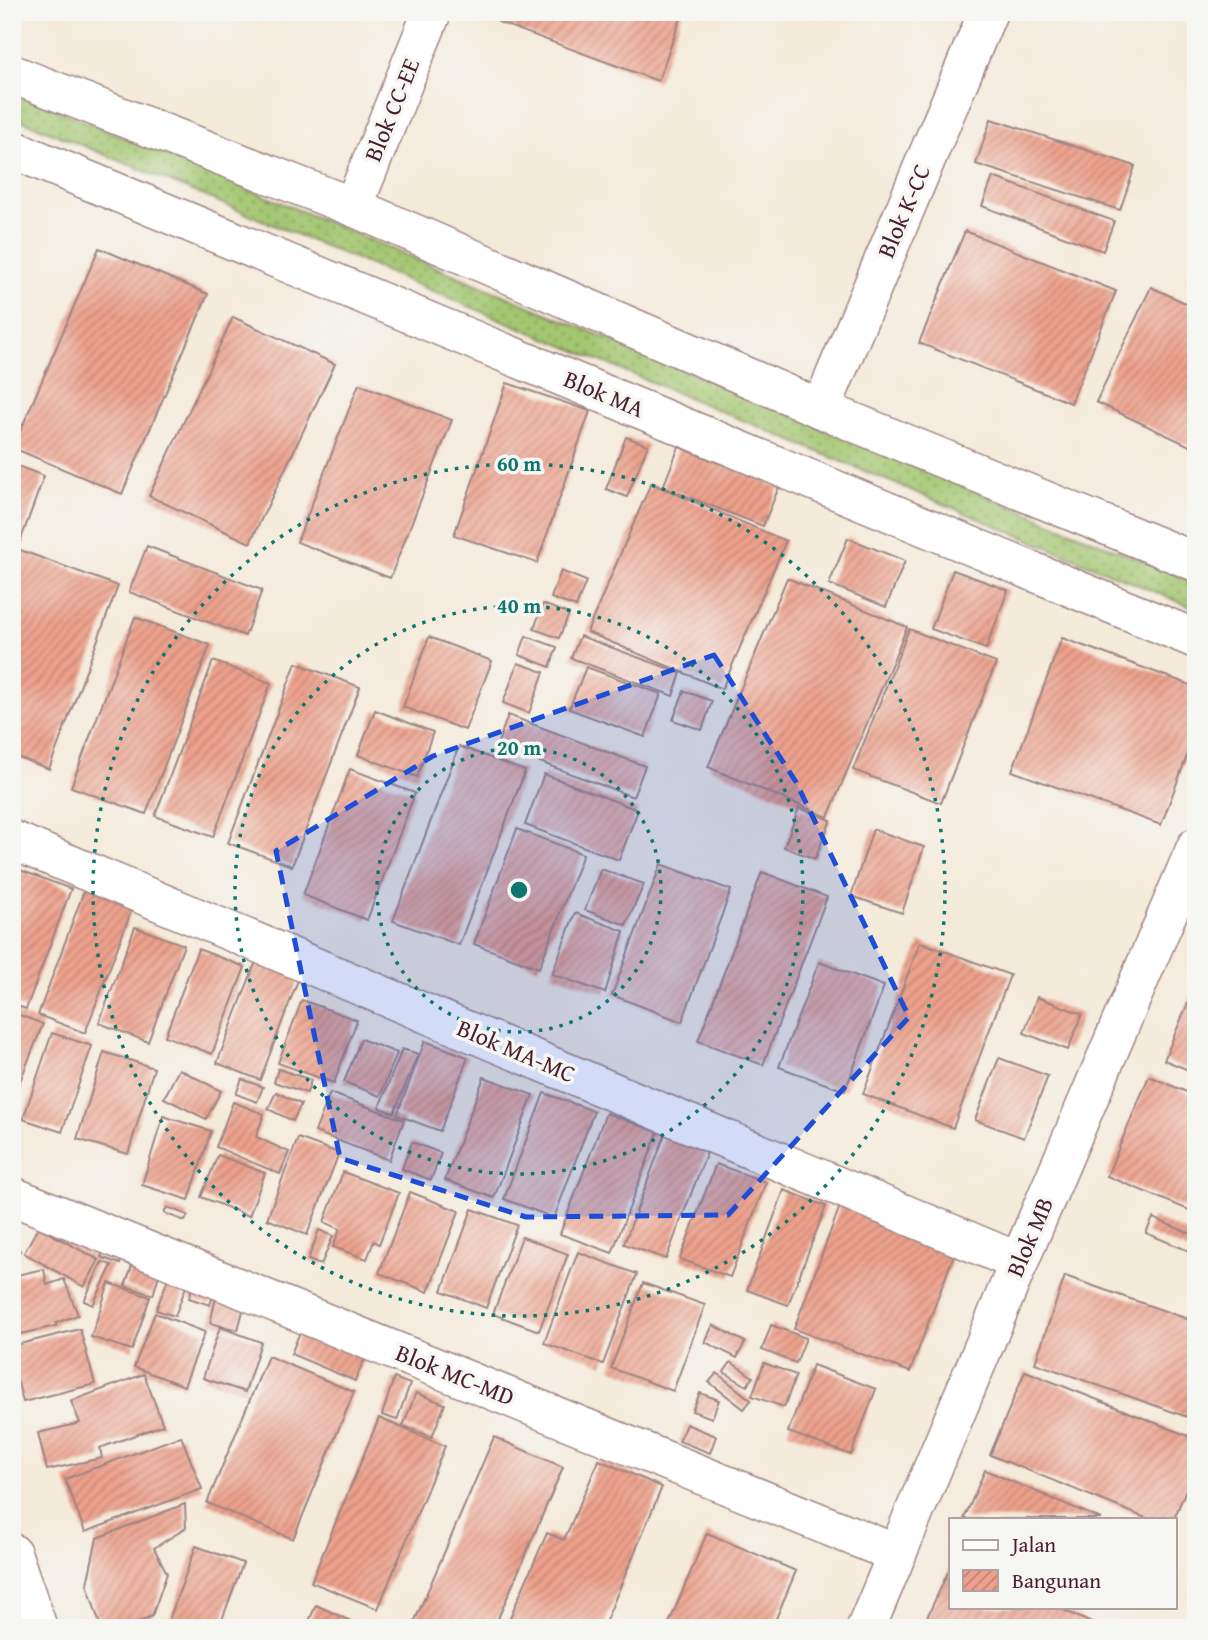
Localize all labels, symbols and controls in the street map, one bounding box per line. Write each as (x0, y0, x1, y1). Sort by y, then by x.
street label: Blok CC-EE (355, 53, 428, 167)
street label: Blok K-CC (868, 159, 939, 263)
street label: Blok MA (559, 361, 650, 426)
text: 60 m (497, 448, 541, 479)
text: 40 m (497, 590, 541, 621)
text: 20 m (497, 732, 541, 763)
centre of rings (507, 878, 531, 902)
street label: Blok MA-MC (452, 1010, 581, 1091)
street label: Blok MB (997, 1192, 1062, 1282)
street label: Blok MC-MD (391, 1335, 520, 1414)
legend (949, 1518, 1176, 1608)
text: Jalan (1009, 1529, 1056, 1560)
text: Bangunan (1012, 1565, 1101, 1596)

